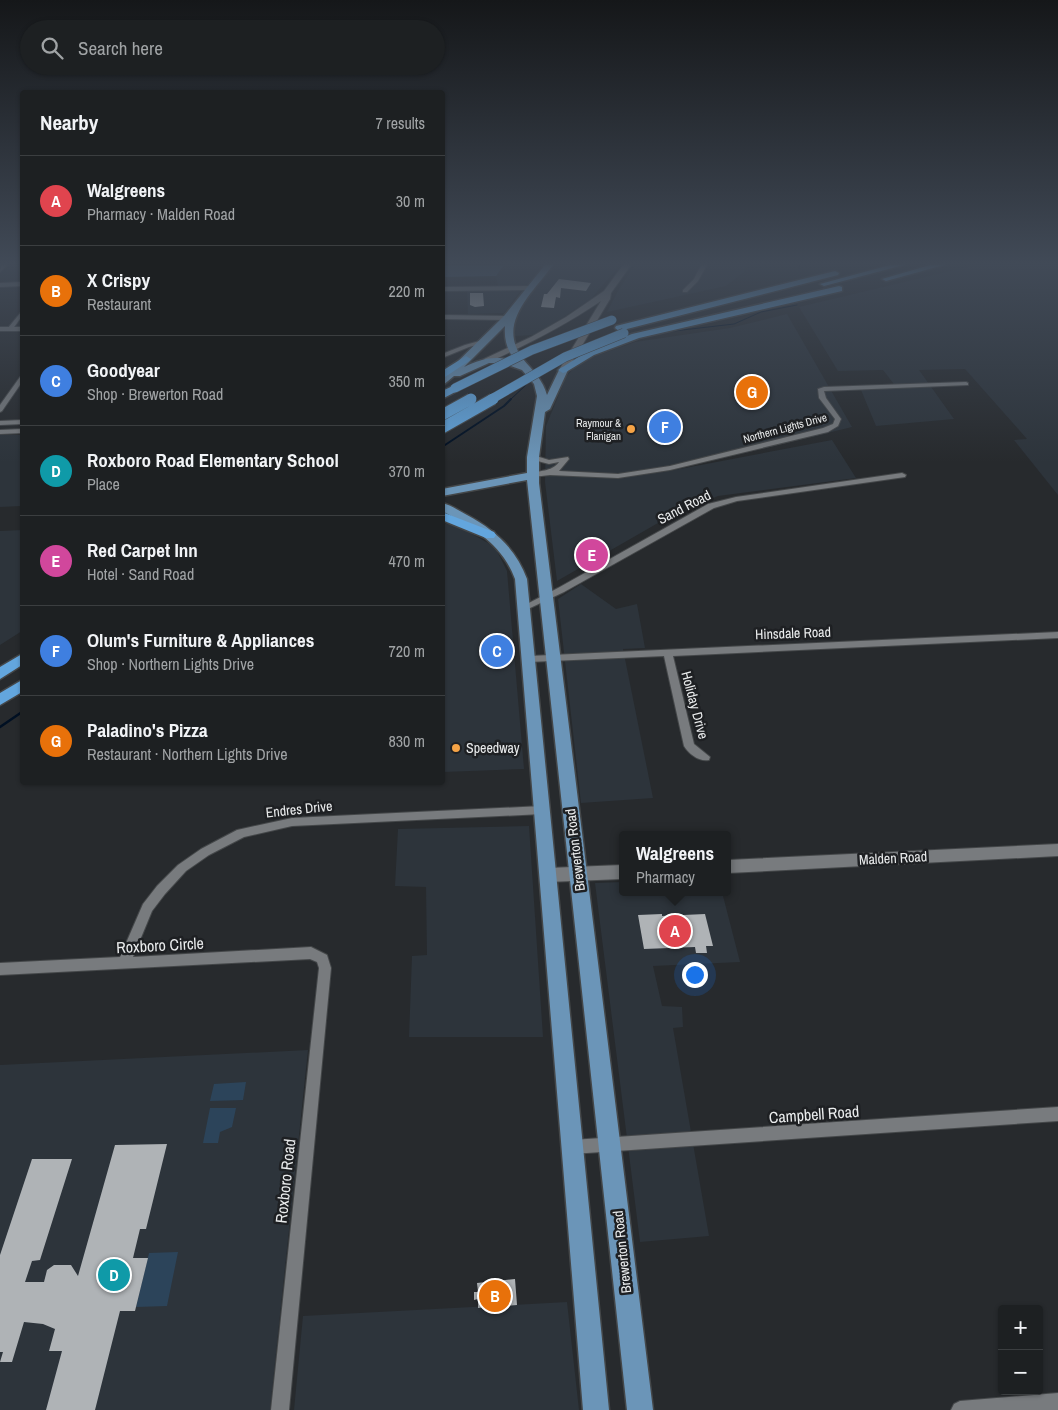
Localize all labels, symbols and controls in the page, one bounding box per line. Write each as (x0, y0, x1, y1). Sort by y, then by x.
search box (20, 20, 445, 75)
icon: search (38, 34, 66, 62)
text: Search here (78, 35, 163, 61)
text: Nearby (40, 108, 98, 137)
text: 7 results (375, 112, 425, 134)
text: Walgreens (87, 177, 165, 203)
text: A (51, 190, 61, 212)
text: 30 m (396, 190, 425, 212)
text: Pharmacy · Malden Road (87, 203, 235, 225)
text: X Crispy (87, 267, 150, 293)
text: B (51, 280, 61, 302)
text: 220 m (389, 280, 425, 302)
text: Restaurant (87, 293, 151, 315)
text: Goodyear (87, 357, 160, 383)
text: C (51, 370, 61, 392)
text: 350 m (389, 370, 425, 392)
pin: G (736, 373, 768, 411)
text: Shop · Brewerton Road (87, 383, 223, 405)
pin: F (649, 408, 681, 446)
street label: Northern Lights Drive (742, 410, 828, 446)
place label: Raymour & Flanigan (576, 416, 621, 443)
marker: Raymour & Flanigan (625, 423, 637, 435)
text: Roxboro Road Elementary School (87, 447, 339, 473)
text: D (51, 460, 61, 482)
text: 370 m (389, 460, 425, 482)
text: Place (87, 473, 120, 495)
street label: Sand Road (654, 486, 714, 528)
pin: E (576, 536, 608, 574)
text: Red Carpet Inn (87, 537, 198, 563)
text: E (52, 550, 60, 572)
text: 470 m (389, 550, 425, 572)
text: Hotel · Sand Road (87, 563, 194, 585)
street label: Hinsdale Road (755, 623, 831, 643)
text: Olum's Furniture & Appliances (87, 627, 314, 653)
pin: C (481, 632, 513, 670)
text: F (52, 640, 60, 662)
text: 720 m (389, 640, 425, 662)
text: Shop · Northern Lights Drive (87, 653, 254, 675)
street label: Holiday Drive (677, 669, 713, 741)
text: Paladino's Pizza (87, 717, 208, 743)
text: G (51, 730, 61, 752)
text: 830 m (389, 730, 425, 752)
place label: Speedway (466, 739, 520, 757)
marker: Speedway (450, 742, 462, 754)
text: Restaurant · Northern Lights Drive (87, 743, 288, 765)
street label: Endres Drive (265, 797, 333, 821)
street label: Brewerton Road (561, 808, 589, 892)
popup (619, 831, 731, 896)
text: Walgreens (636, 840, 714, 866)
street label: Malden Road (858, 847, 928, 869)
text: Pharmacy (636, 866, 695, 888)
pin: A (659, 912, 691, 950)
street label: Roxboro Circle (116, 932, 204, 958)
your location (682, 962, 708, 988)
street label: Campbell Road (768, 1100, 860, 1128)
street label: Roxboro Road (270, 1138, 300, 1224)
street label: Brewerton Road (609, 1210, 635, 1294)
pin: D (98, 1256, 130, 1294)
pin: B (479, 1277, 511, 1315)
map controls (998, 1305, 1043, 1395)
button: + (998, 1305, 1043, 1350)
button: − (998, 1350, 1043, 1395)

